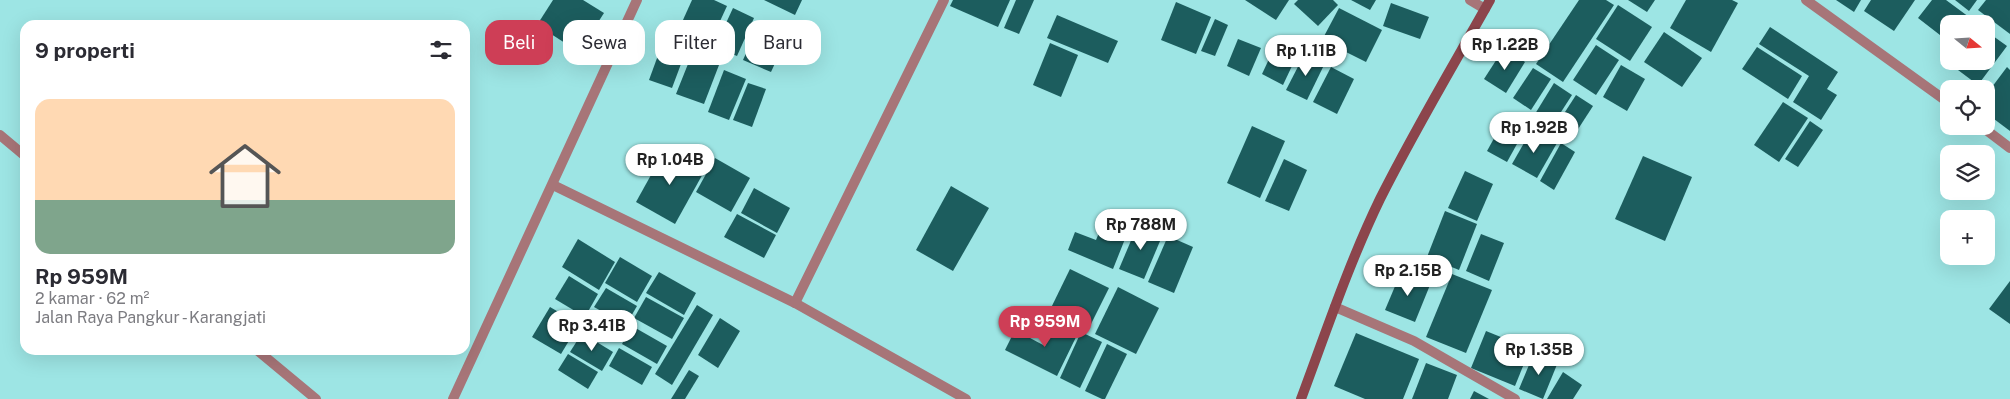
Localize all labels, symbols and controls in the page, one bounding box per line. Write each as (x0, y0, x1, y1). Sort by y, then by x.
north arrow (1940, 15, 1995, 70)
map controls (1940, 15, 1995, 265)
chip: Beli (485, 20, 553, 65)
chip: Sewa (563, 20, 645, 65)
chip: Filter (655, 20, 735, 65)
chip: Baru (745, 20, 821, 65)
pin: Rp 1.22B (1453, 28, 1557, 71)
pin: Rp 1.11B (1254, 34, 1358, 77)
text: Rp 1.22B (1471, 35, 1539, 54)
icon: filters (427, 36, 455, 64)
text: 9 properti (35, 38, 135, 63)
text: Rp 1.11B (1276, 41, 1336, 60)
button: locate (1940, 80, 1995, 135)
pin: Rp 1.92B (1482, 112, 1586, 154)
text: Rp 1.92B (1500, 118, 1568, 137)
icon: home (200, 131, 290, 221)
pin: Rp 1.04B (618, 144, 722, 186)
button: layers (1940, 145, 1995, 200)
text: Rp 1.04B (636, 150, 704, 169)
pin: Rp 788M (1095, 208, 1187, 251)
button: + (1940, 210, 1995, 265)
text: Rp 788M (1106, 215, 1176, 234)
pin: Rp 2.15B (1356, 254, 1460, 297)
text: Rp 2.15B (1374, 261, 1442, 280)
text: Rp 959M (35, 264, 128, 289)
text: 2 kamar · 62 m² (35, 289, 149, 308)
pin: Rp 959M (999, 306, 1091, 348)
text: Jalan Raya Pangkur - Karangjati (35, 308, 266, 327)
pin: Rp 3.41B (540, 310, 644, 352)
text: Rp 959M (1010, 312, 1080, 331)
text: Rp 3.41B (558, 316, 626, 335)
pin: Rp 1.35B (1487, 334, 1591, 376)
text: Rp 1.35B (1505, 340, 1573, 359)

